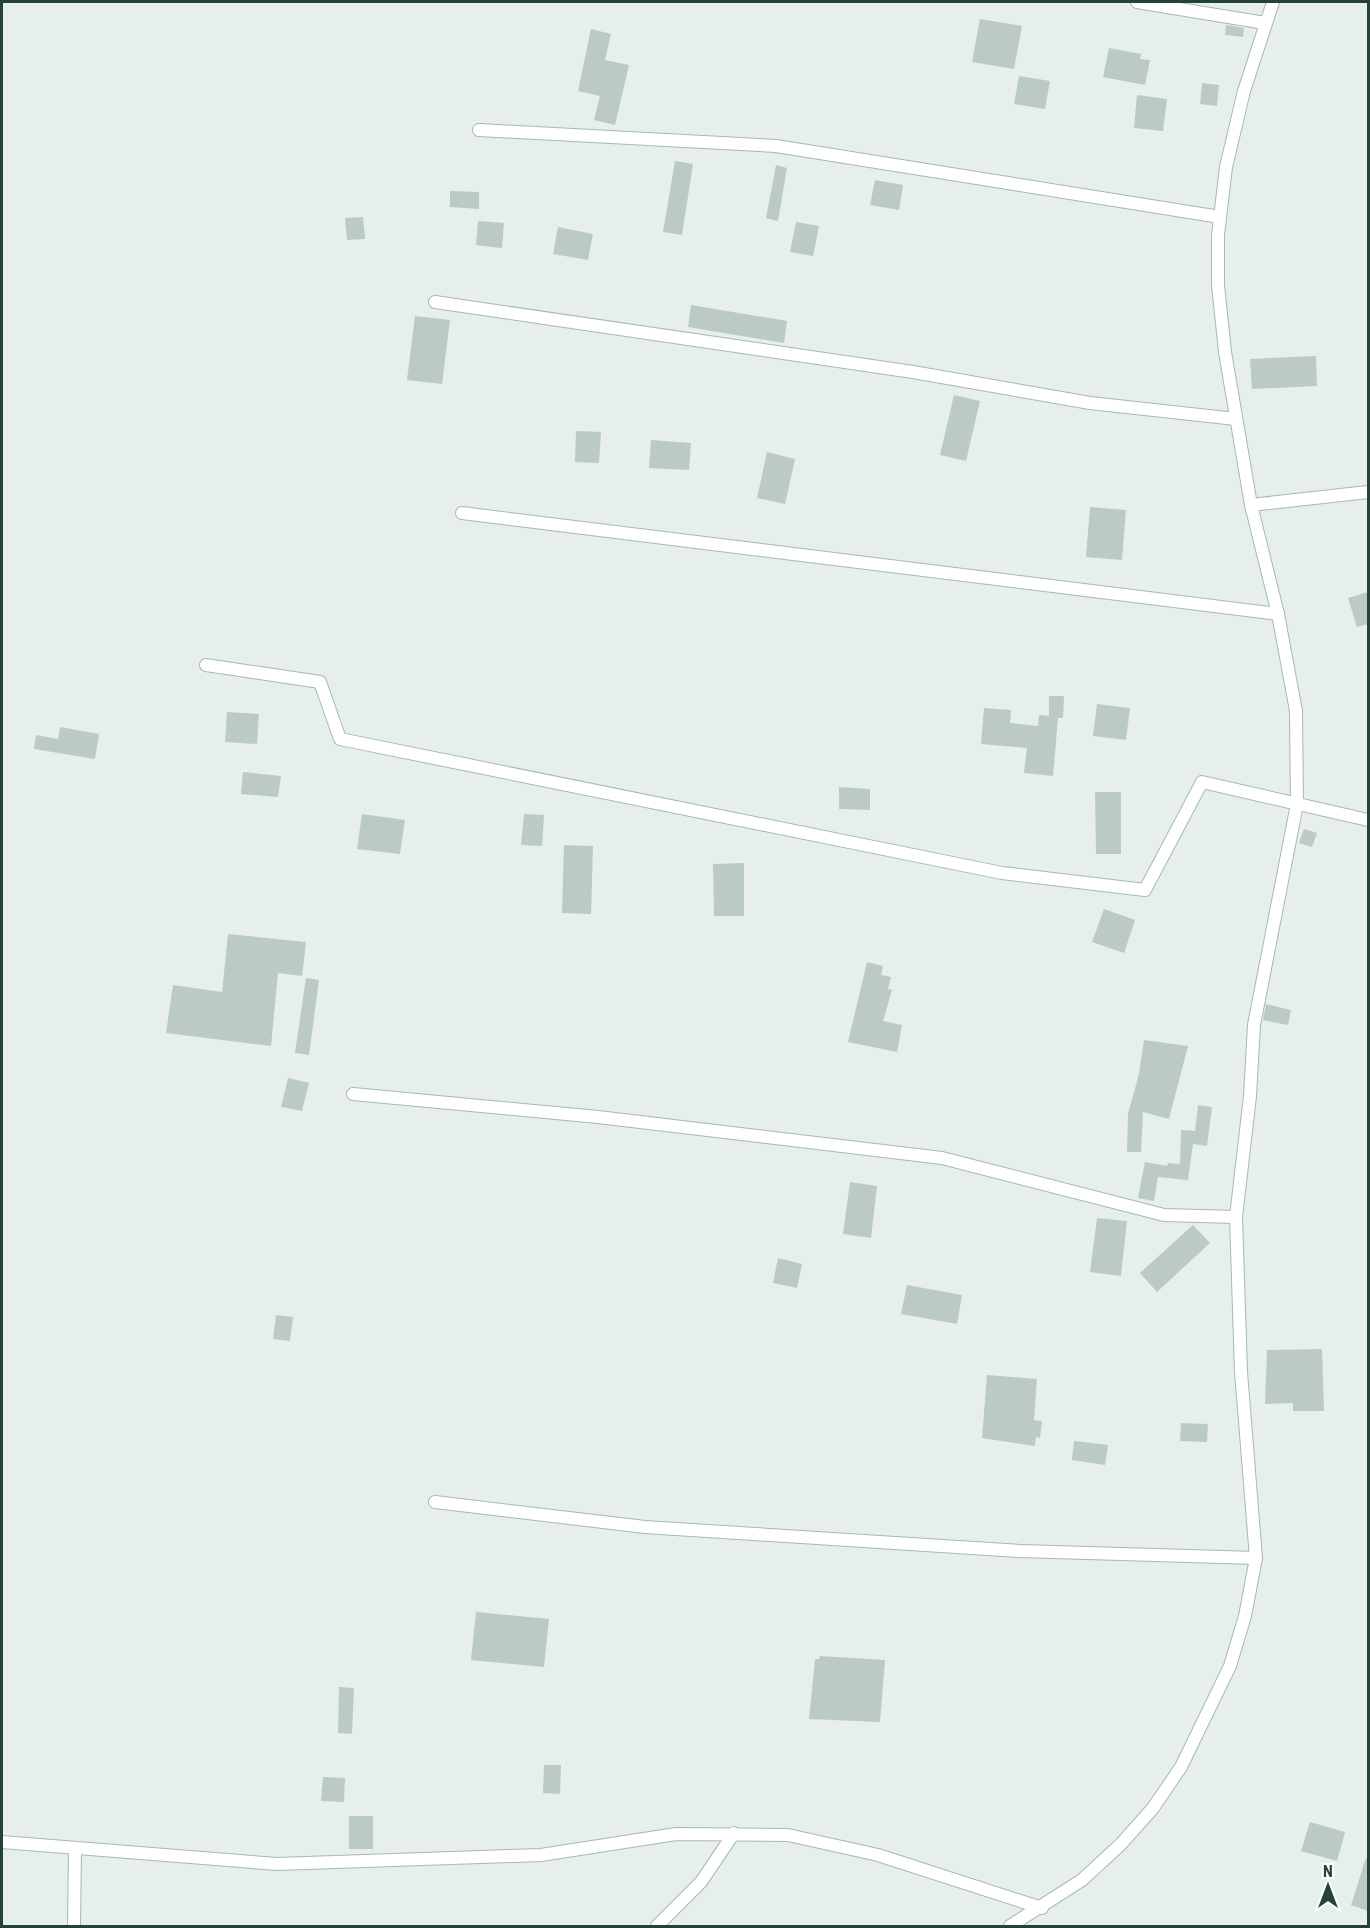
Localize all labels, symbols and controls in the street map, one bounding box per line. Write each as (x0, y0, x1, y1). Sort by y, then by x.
north arrow (1298, 1856, 1358, 1916)
text: N (1323, 1862, 1333, 1881)

